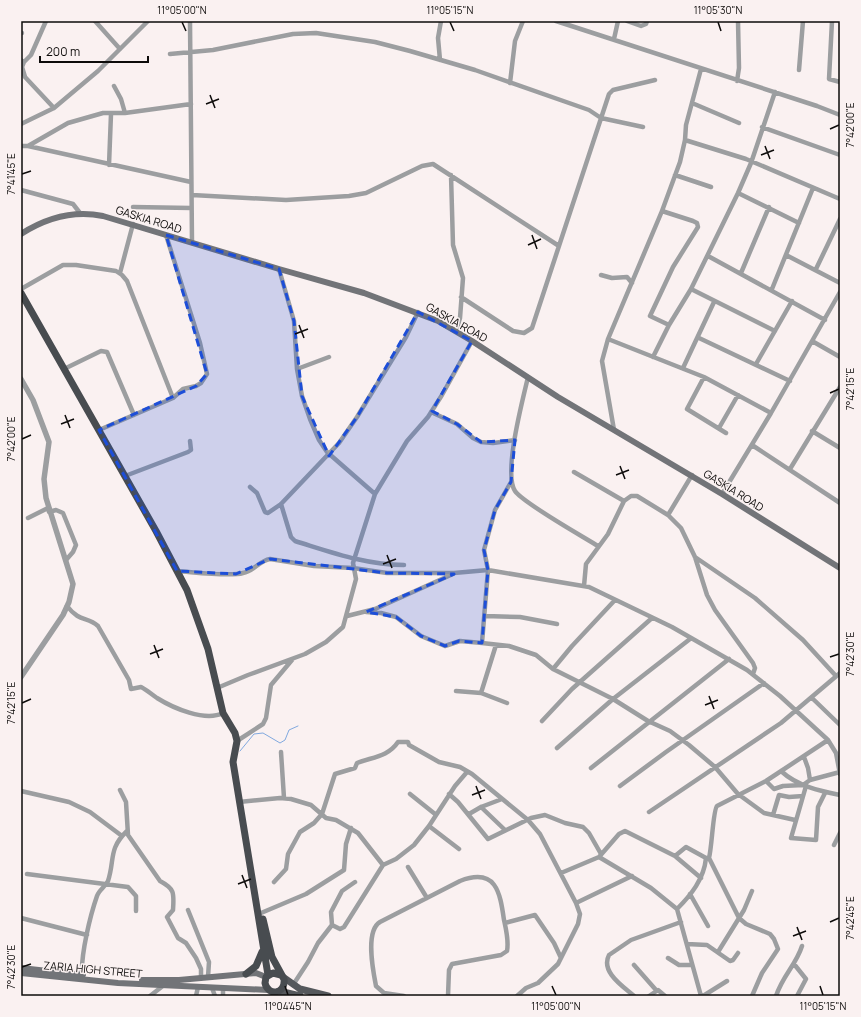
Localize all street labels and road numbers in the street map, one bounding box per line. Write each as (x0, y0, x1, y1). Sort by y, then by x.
street label: GASKIA ROAD (114, 202, 184, 236)
street label: GASKIA ROAD (423, 299, 491, 345)
street label: GASKIA ROAD (701, 466, 767, 514)
street label: ZARIA HIGH STREET (43, 957, 144, 981)

